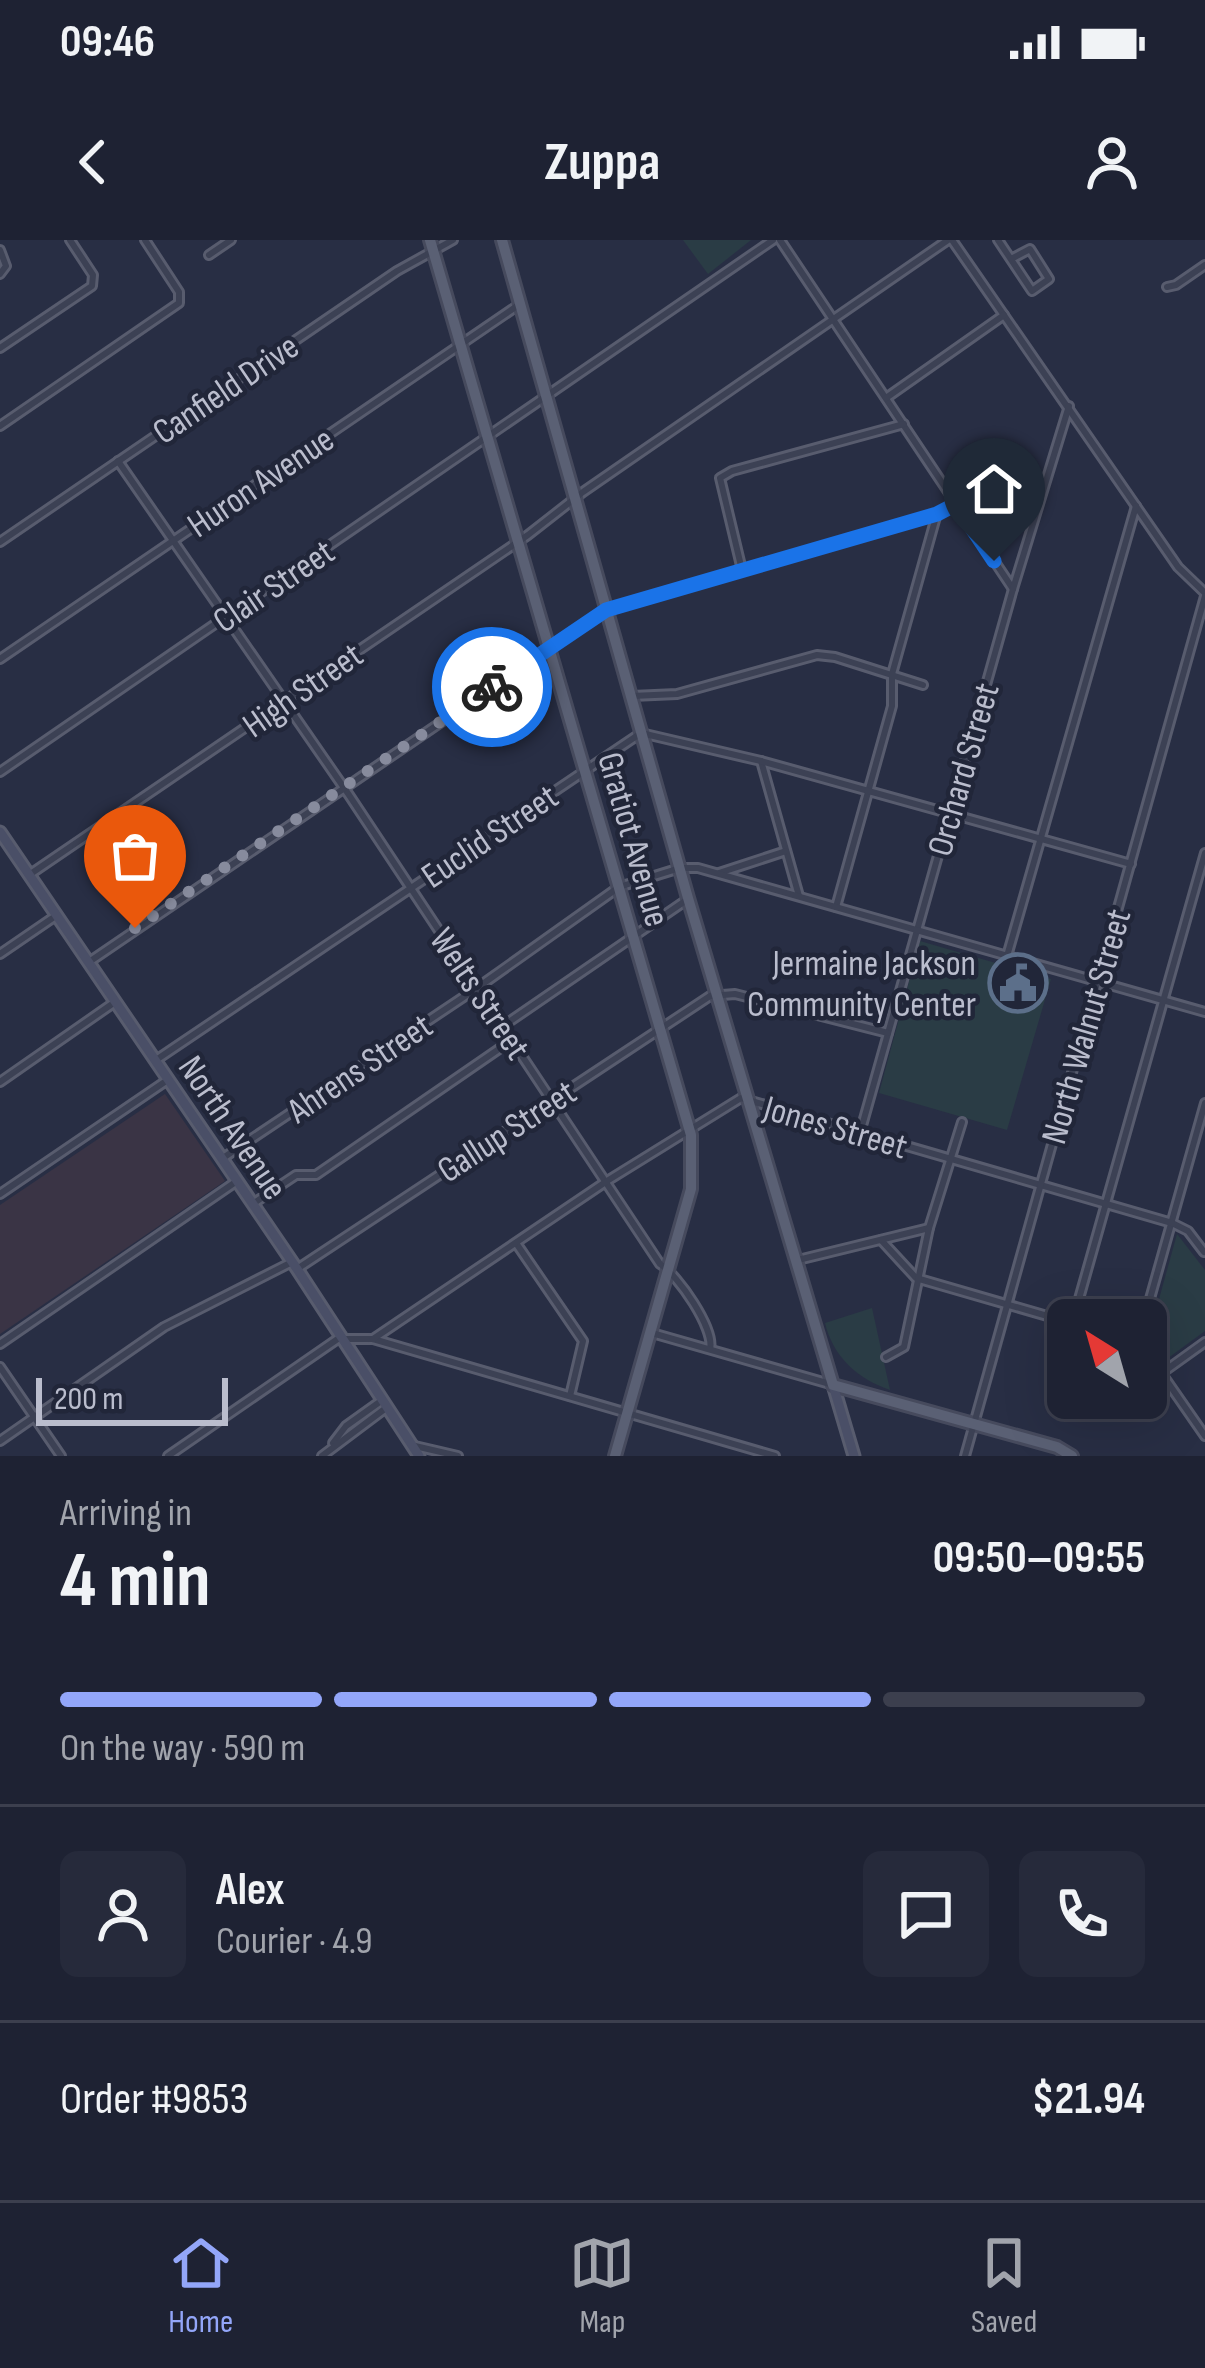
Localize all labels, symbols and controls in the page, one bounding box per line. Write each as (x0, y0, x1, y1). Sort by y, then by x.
text: 09:46 (60, 15, 155, 70)
icon: back (60, 129, 126, 195)
icon: person (1079, 129, 1145, 195)
text: Zuppa (545, 130, 660, 195)
street label: Canfield Drive (145, 326, 307, 454)
street label: Huron Avenue (180, 419, 343, 548)
pin (943, 438, 1045, 561)
icon: home (961, 456, 1027, 522)
street label: Clair Street (206, 531, 343, 643)
courier (432, 627, 552, 747)
street label: High Street (235, 634, 372, 748)
icon: bike (459, 654, 525, 720)
street label: Orchard Street (919, 678, 1010, 861)
street label: Gratiot Avenue (587, 748, 678, 932)
street label: Euclid Street (414, 776, 567, 898)
pin (84, 805, 186, 928)
icon: bag (102, 823, 168, 889)
street label: North Walnut Street (1033, 904, 1141, 1149)
street label: Welts Street (419, 920, 539, 1068)
place label: Jermaine Jackson Community Center (747, 943, 976, 1027)
public building icon: Jermaine Jackson Community Center (987, 952, 1049, 1014)
street label: Ahrens Street (279, 1005, 441, 1134)
street label: North Avenue (168, 1048, 296, 1208)
street label: Gallup Street (430, 1071, 585, 1193)
street label: Jones Street (758, 1087, 912, 1169)
north arrow (1047, 1299, 1167, 1419)
map controls (1047, 1299, 1167, 1419)
scale bar (36, 1372, 228, 1425)
text: 200 m (54, 1379, 123, 1419)
text: Arriving in (60, 1490, 192, 1537)
text: 09:50–09:55 (933, 1531, 1145, 1586)
text: 4 min (60, 1535, 211, 1628)
text: On the way · 590 m (60, 1725, 305, 1772)
button: person (60, 1851, 186, 1977)
button: chat (863, 1851, 989, 1977)
button: phone (1019, 1851, 1145, 1977)
text: Alex (216, 1863, 284, 1918)
text: Courier · 4.9 (216, 1918, 373, 1965)
text: Order #9853 (60, 2072, 248, 2127)
text: $21.94 (1032, 2072, 1145, 2127)
tab: Home (168, 2230, 234, 2342)
tab: Map (569, 2230, 635, 2342)
tab: Saved (971, 2230, 1037, 2342)

